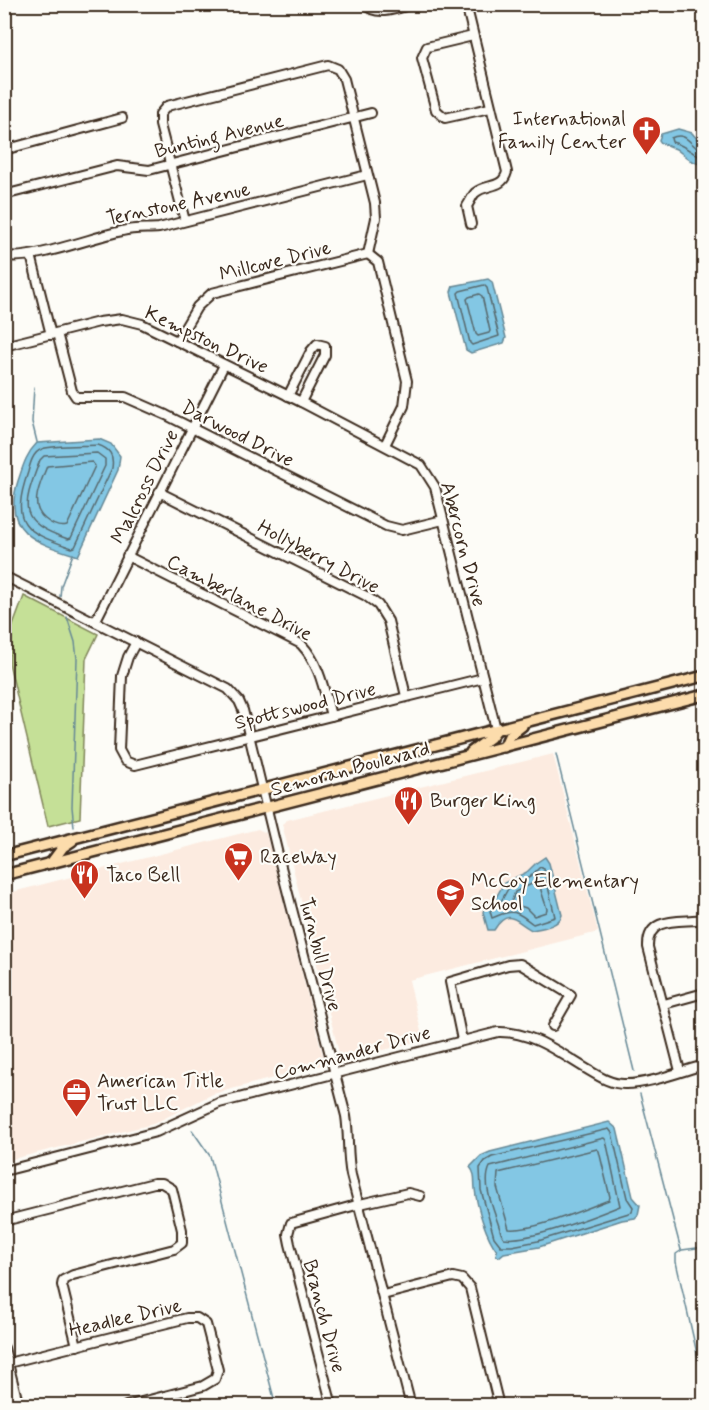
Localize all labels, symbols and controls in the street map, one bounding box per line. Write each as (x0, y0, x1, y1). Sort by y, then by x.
place label: International Family Center (498, 106, 627, 156)
street label: Bunting Avenue (152, 107, 287, 167)
church icon: International Family Center (631, 114, 663, 156)
street label: Ternstone Avenue (104, 176, 253, 233)
street label: Millcove Drive (217, 235, 334, 288)
street label: Kempston Drive (140, 300, 273, 381)
street label: Darwood Drive (176, 394, 298, 474)
street label: Malcross Drive (105, 425, 186, 549)
street label: Abercorn Drive (433, 479, 492, 610)
street label: Hollyberry Drive (253, 514, 384, 601)
street label: Camberlane Drive (162, 548, 317, 648)
street label: Spottswood Drive (232, 676, 379, 737)
street label: Semoran Boulevard (268, 735, 433, 804)
restaurant icon: Burger King (393, 784, 425, 826)
place label: Burger King (430, 788, 536, 816)
supermarket icon: RaceWay (223, 840, 255, 882)
place label: RaceWay (260, 844, 337, 871)
restaurant icon: Taco Bell (69, 858, 101, 900)
place label: Taco Bell (106, 862, 180, 889)
place label: McCoy Elementary School (471, 868, 639, 918)
school or university icon: McCoy Elementary School (434, 876, 466, 918)
street label: Turnbull Drive (291, 895, 348, 1014)
street label: Commander Drive (271, 1020, 434, 1087)
place label: American Title Trust LLC (97, 1068, 224, 1118)
office icon: American Title Trust LLC (60, 1076, 92, 1118)
street label: Branch Drive (296, 1257, 352, 1376)
street label: Headlee Drive (66, 1292, 185, 1345)

